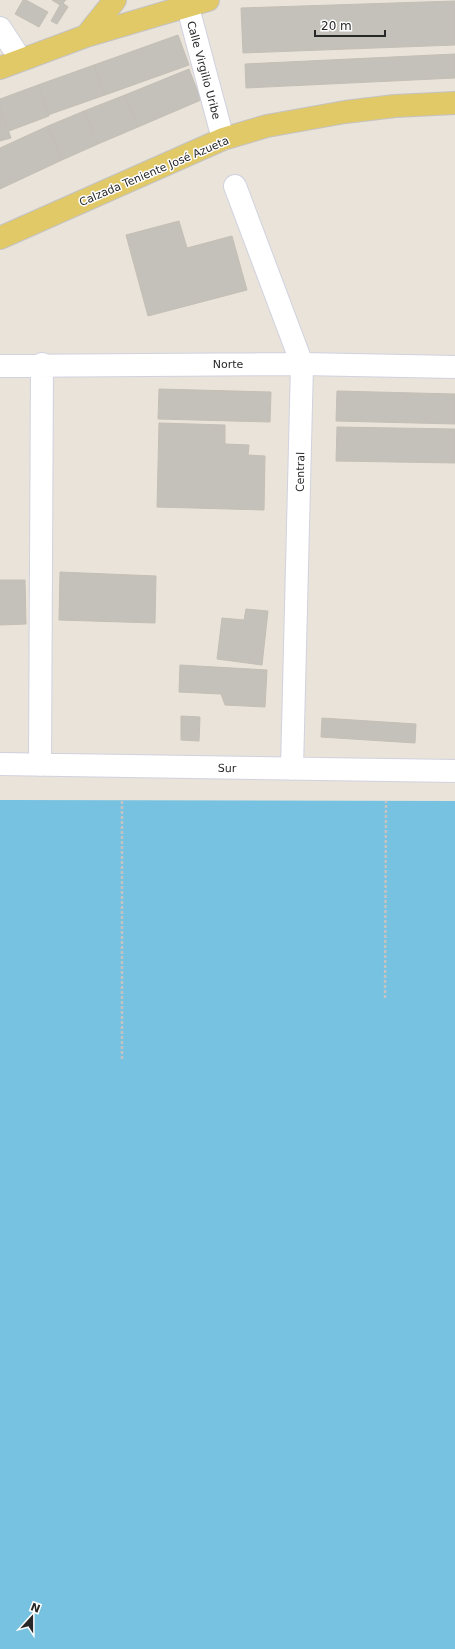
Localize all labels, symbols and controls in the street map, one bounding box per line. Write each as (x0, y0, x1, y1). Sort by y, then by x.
scale bar (315, 12, 385, 38)
text: 20 m (321, 19, 352, 33)
street label: Calle Virgilio Uribe (184, 20, 223, 121)
street label: Calzada Teniente José Azueta (77, 134, 231, 209)
street label: Norte (213, 358, 244, 371)
street label: Central (294, 452, 307, 492)
street label: Sur (218, 762, 237, 775)
north arrow (12, 1597, 52, 1637)
text: N (29, 1600, 42, 1616)

